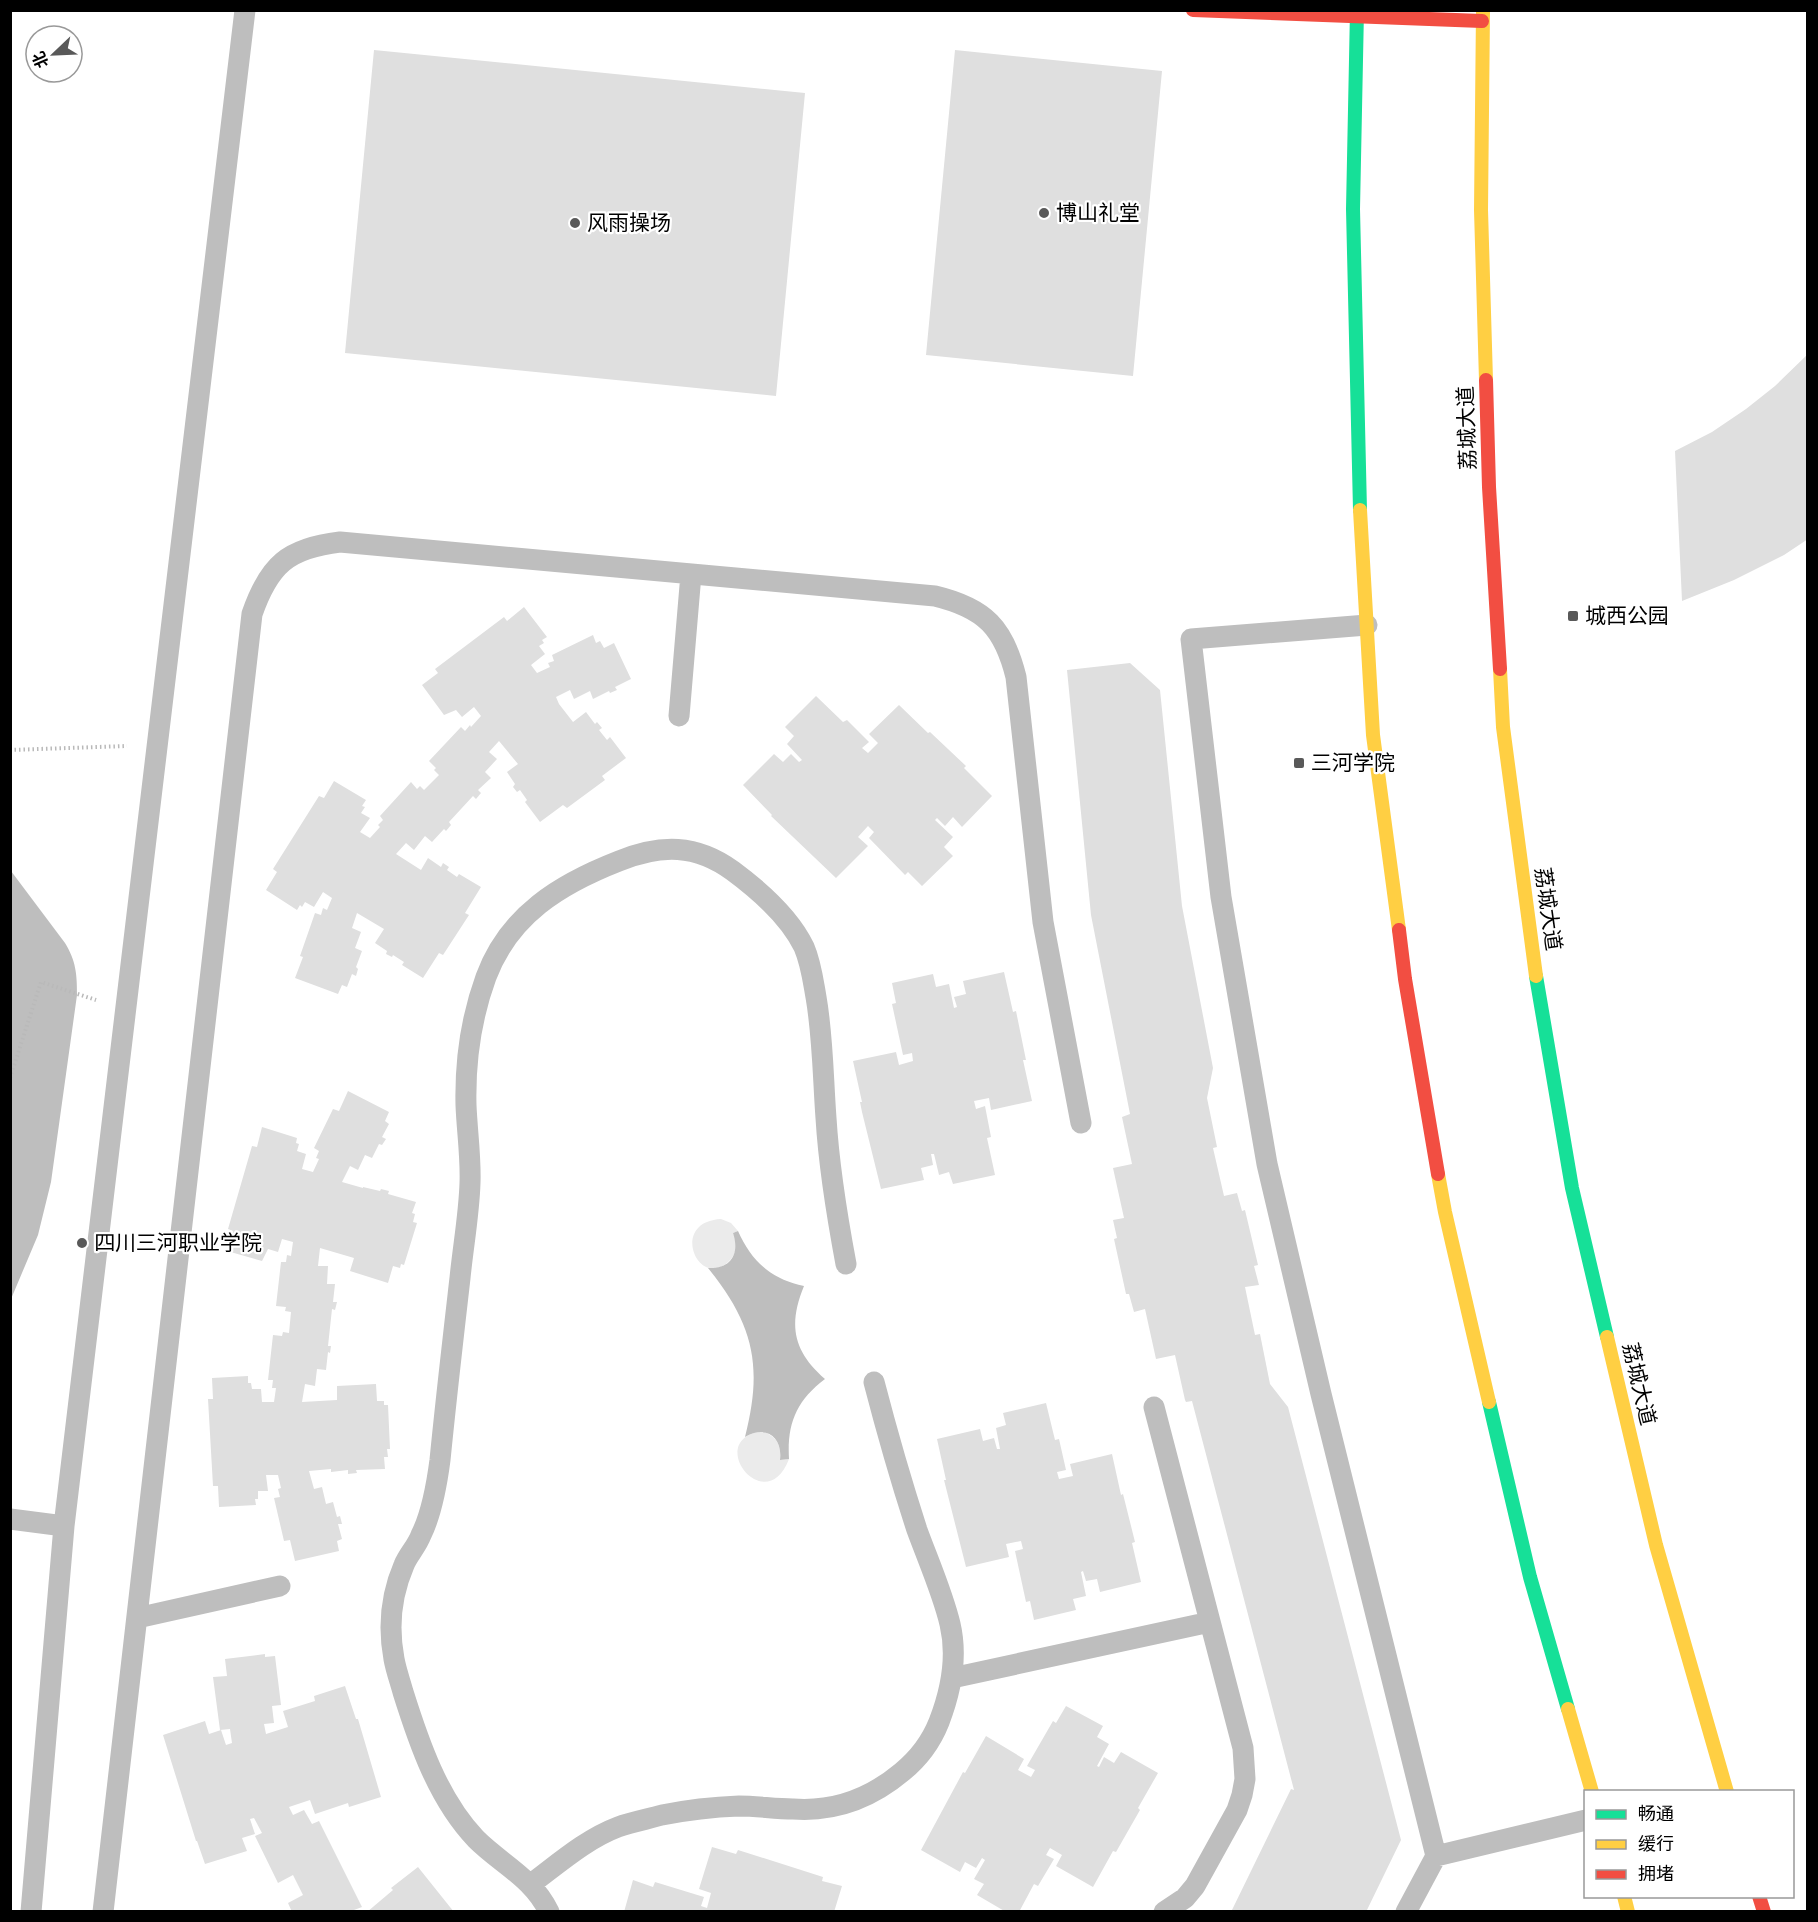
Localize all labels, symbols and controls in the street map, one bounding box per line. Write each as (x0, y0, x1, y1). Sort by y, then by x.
north arrow (24, 24, 84, 84)
text: 北 (28, 49, 53, 71)
place label: 博山礼堂 (1056, 200, 1140, 225)
marker: 博山礼堂 (1037, 206, 1051, 220)
place label: 风雨操场 (587, 210, 671, 235)
marker: 风雨操场 (568, 216, 582, 230)
street label: 荔城大道 (1453, 386, 1480, 470)
place label: 城西公园 (1585, 603, 1669, 628)
marker: 城西公园 (1566, 609, 1580, 623)
place label: 三河学院 (1311, 750, 1395, 775)
marker: 三河学院 (1292, 756, 1306, 770)
street label: 荔城大道 (1530, 866, 1567, 952)
place label: 四川三河职业学院 (94, 1230, 262, 1255)
marker: 四川三河职业学院 (75, 1236, 89, 1250)
street label: 荔城大道 (1618, 1340, 1661, 1428)
legend (1584, 1790, 1794, 1898)
text: 畅通 (1638, 1803, 1674, 1824)
text: 缓行 (1638, 1833, 1674, 1854)
text: 拥堵 (1638, 1863, 1674, 1884)

